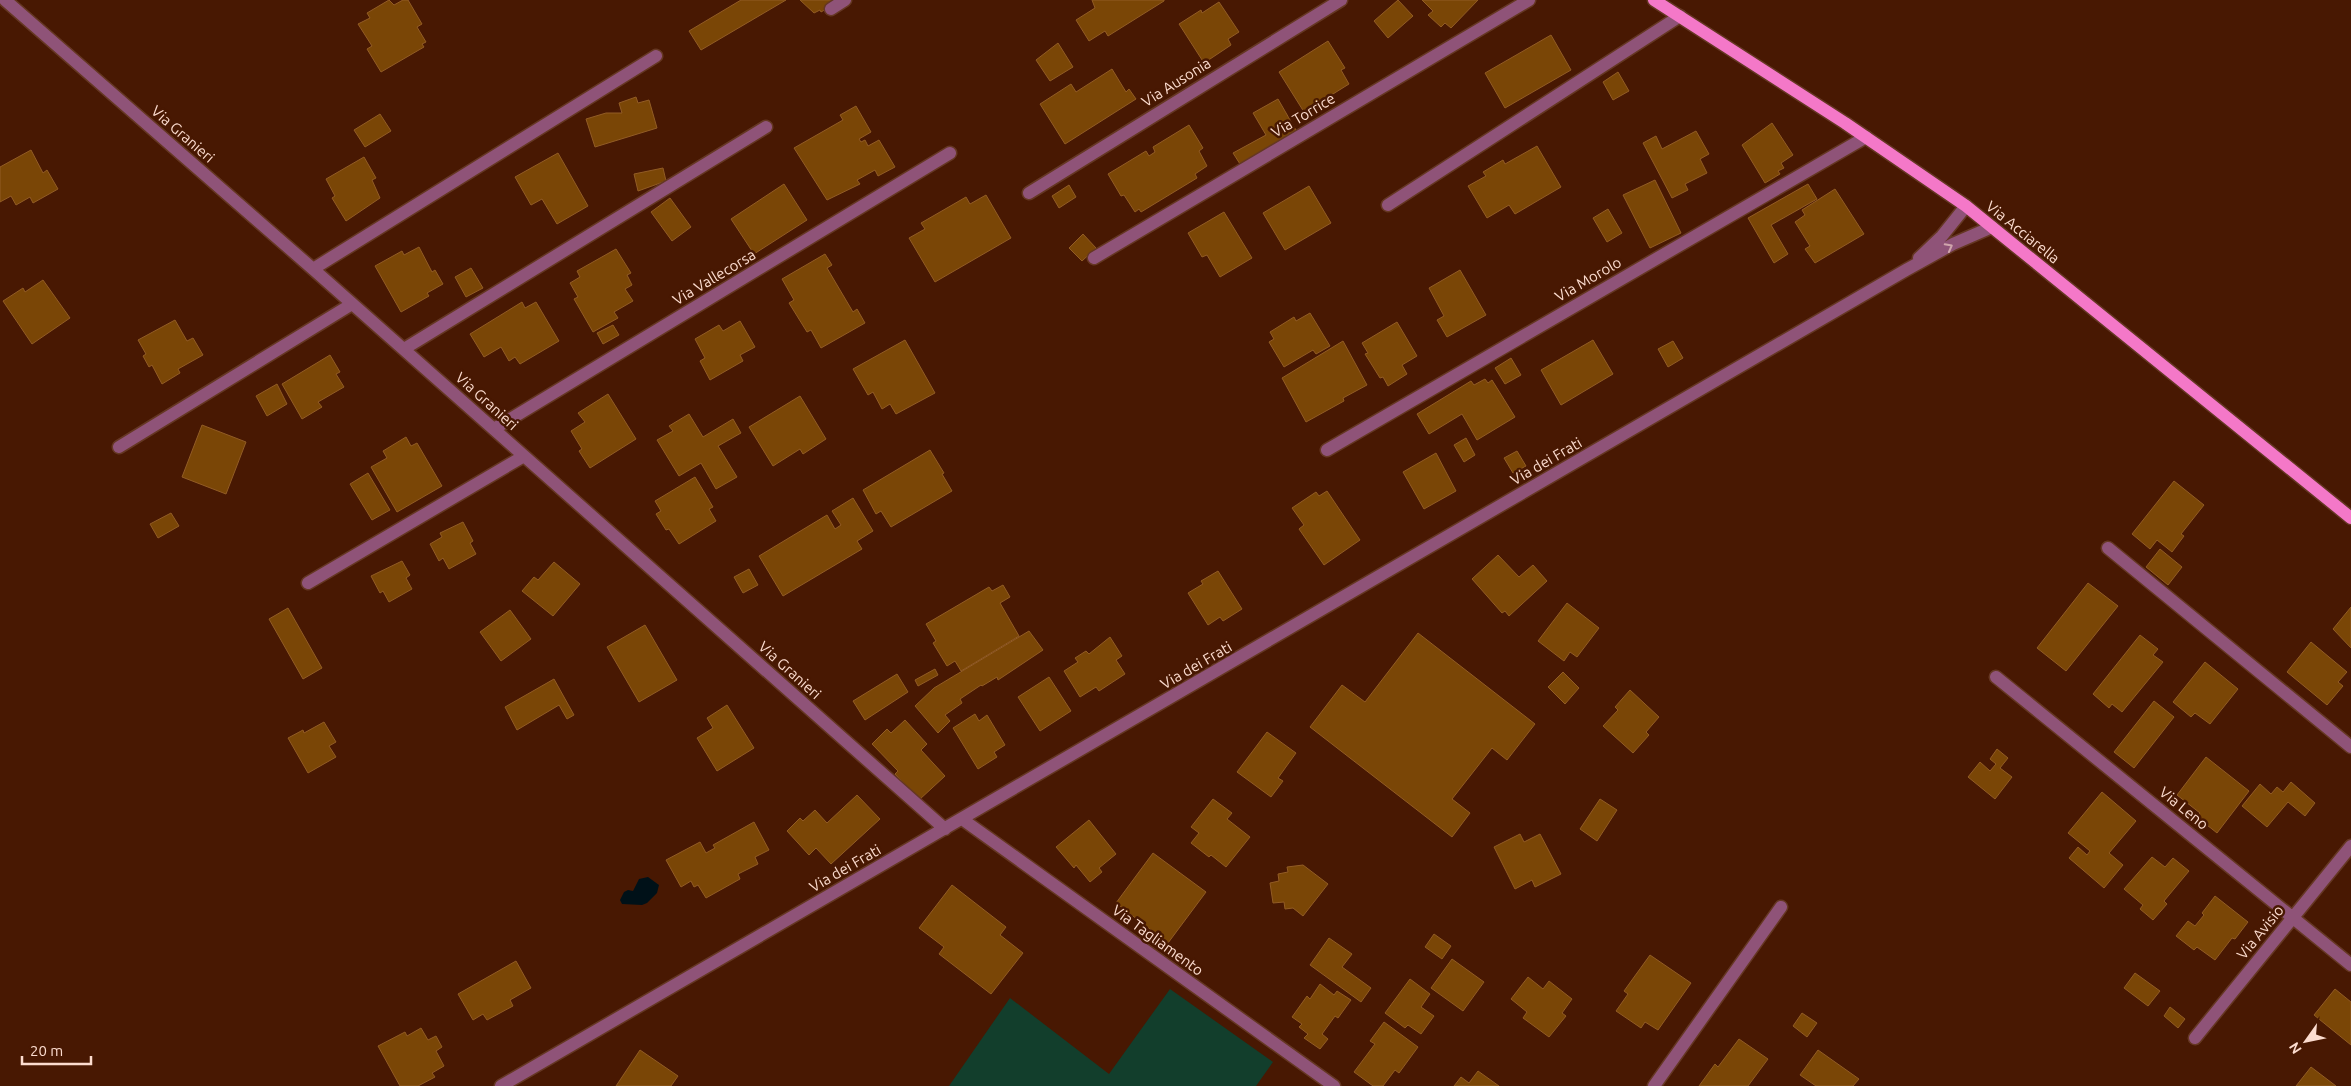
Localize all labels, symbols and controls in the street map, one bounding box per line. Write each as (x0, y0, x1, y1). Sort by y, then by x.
street label: Via Ausonia (1138, 54, 1214, 110)
street label: Via Torrice (1268, 89, 1338, 141)
street label: Via Granieri (148, 102, 218, 166)
street label: Via Acciarella (1983, 197, 2063, 267)
one-way arrow (1943, 243, 1952, 253)
street label: Via Vallecorsa (670, 246, 758, 308)
street label: Via Morolo (1552, 253, 1624, 305)
street label: Via Granieri (452, 369, 522, 433)
street label: Via dei Frati (1507, 434, 1585, 488)
street label: Via Granieri (755, 638, 825, 702)
street label: Via dei Frati (1157, 638, 1235, 692)
street label: Via Leno (2156, 783, 2212, 833)
street label: Via dei Frati (806, 841, 884, 895)
street label: Via Tagliamento (1109, 901, 1207, 979)
street label: Via Avisio (2233, 902, 2287, 962)
north arrow (2281, 1016, 2331, 1066)
scale bar (22, 1034, 91, 1066)
text: N (2286, 1039, 2305, 1057)
text: 20 m (30, 1042, 63, 1059)

